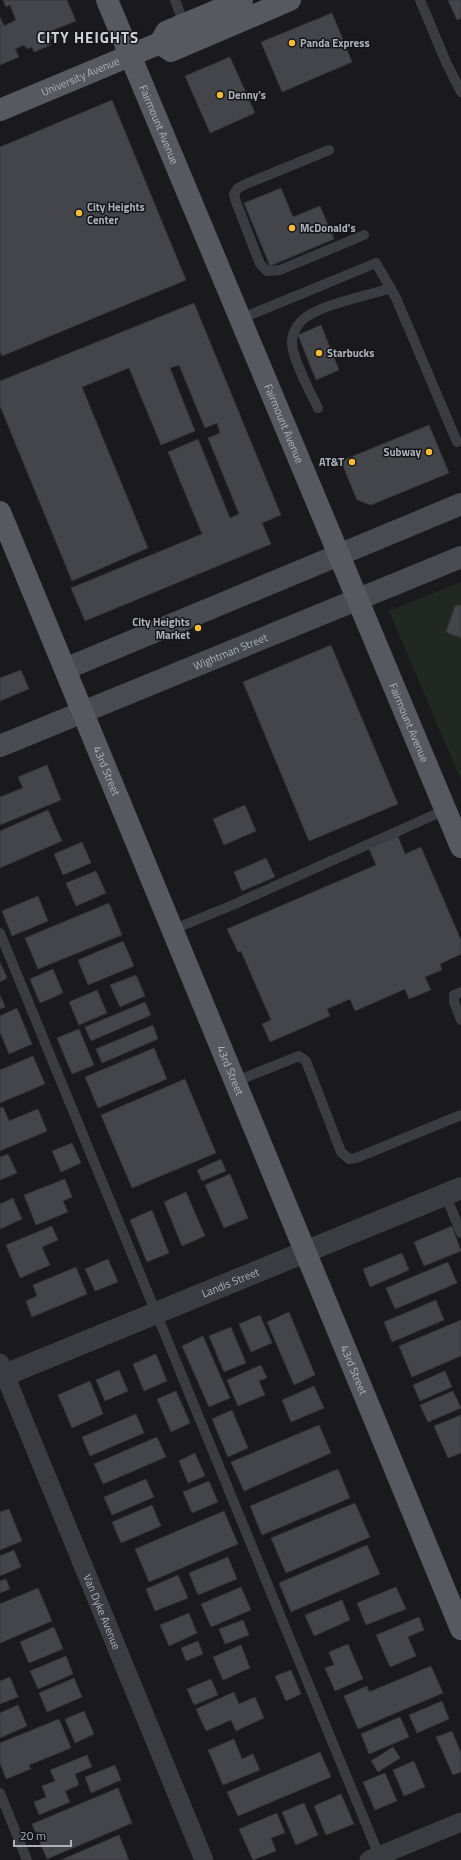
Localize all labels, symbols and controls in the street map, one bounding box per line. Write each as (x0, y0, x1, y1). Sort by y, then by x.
district label: CITY HEIGHTS (37, 26, 139, 49)
place label: Panda Express (300, 35, 370, 51)
marker: Panda Express (287, 38, 297, 48)
street label: University Avenue (39, 53, 122, 100)
street label: Fairmount Avenue (135, 82, 183, 167)
place label: Denny's (228, 87, 266, 103)
marker: Denny's (215, 90, 225, 100)
place label: City Heights Center (87, 199, 145, 228)
marker: City Heights Center (74, 208, 84, 218)
place label: McDonald's (300, 220, 356, 236)
marker: McDonald's (287, 223, 297, 233)
place label: Starbucks (327, 345, 374, 361)
marker: Starbucks (314, 348, 324, 358)
street label: Fairmount Avenue (260, 381, 308, 466)
place label: Subway (383, 444, 421, 460)
marker: Subway (424, 447, 434, 457)
place label: AT&T (319, 454, 344, 470)
marker: AT&T (347, 457, 357, 467)
place label: City Heights Market (132, 614, 190, 643)
marker: City Heights Market (193, 623, 203, 633)
street label: Wightman Street (191, 629, 270, 674)
street label: Fairmount Avenue (385, 680, 433, 765)
street label: 43rd Street (89, 743, 124, 798)
street label: 43rd Street (213, 1043, 248, 1098)
street label: Landis Street (199, 1264, 262, 1302)
street label: 43rd Street (337, 1342, 372, 1397)
street label: Van Dyke Avenue (80, 1572, 125, 1652)
scale bar (14, 1822, 71, 1848)
text: 20 m (20, 1826, 46, 1845)

